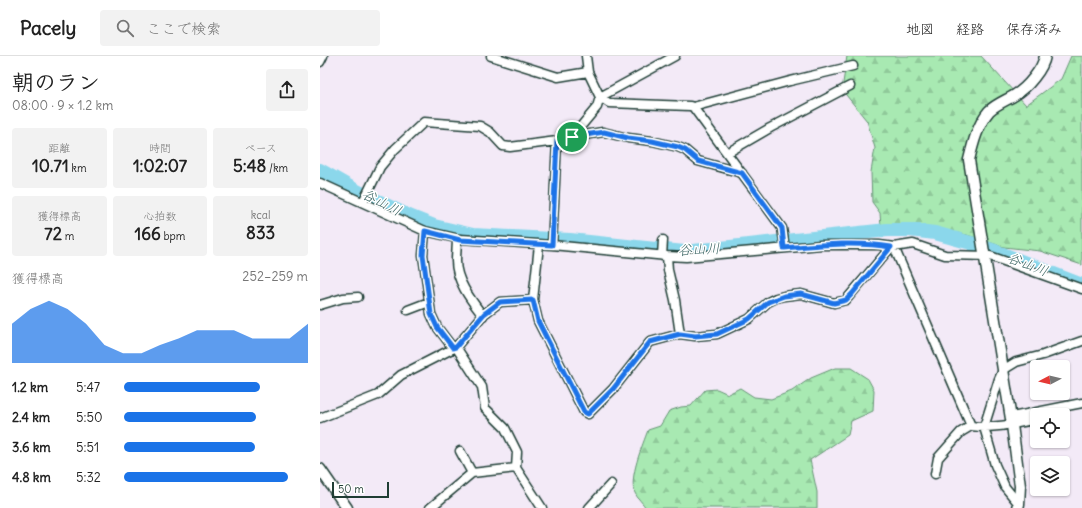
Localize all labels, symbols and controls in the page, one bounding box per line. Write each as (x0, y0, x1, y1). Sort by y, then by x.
search box (100, 10, 380, 46)
text: Pacely (20, 16, 76, 40)
icon: search (114, 17, 136, 39)
text: ここで検索 (146, 19, 221, 38)
text: 地図 (906, 20, 934, 38)
text: 経路 (956, 20, 984, 38)
text: 保存済み (1006, 20, 1062, 38)
text: 朝のラン (12, 68, 100, 96)
button: share (266, 69, 308, 111)
text: 08:00 · 9 × 1.2 km (12, 97, 113, 114)
pin (555, 120, 589, 154)
icon: arrive (561, 126, 583, 148)
text: 距離 (48, 141, 70, 155)
text: 時間 (149, 141, 171, 155)
text: ペース (244, 141, 277, 155)
text: 10.71 (32, 155, 69, 177)
text: 1:02:07 (133, 155, 187, 177)
text: 5:48 (233, 155, 266, 177)
text: km (69, 161, 87, 175)
text: /km (266, 161, 288, 175)
water label: 谷山川 (359, 184, 405, 220)
text: kcal (251, 208, 271, 222)
text: 獲得標高 (37, 209, 81, 223)
text: 心拍数 (143, 209, 176, 223)
text: 833 (246, 222, 275, 244)
text: 72 (44, 223, 62, 245)
text: 166 (135, 223, 161, 245)
text: m (62, 229, 74, 243)
text: bpm (161, 229, 185, 243)
water label: 谷山川 (678, 239, 720, 259)
water label: 谷山川 (1005, 248, 1051, 280)
text: 252–259 m (242, 268, 308, 285)
text: 獲得標高 (12, 270, 64, 287)
north arrow (1030, 360, 1070, 400)
map controls (1030, 360, 1070, 496)
text: 1.2 km (12, 379, 48, 396)
text: 5:47 (76, 379, 100, 396)
button: locate (1030, 408, 1070, 448)
text: 2.4 km (12, 409, 50, 426)
text: 5:50 (76, 409, 102, 426)
text: 3.6 km (12, 439, 51, 456)
text: 5:51 (76, 439, 99, 456)
button: layers (1030, 456, 1070, 496)
text: 4.8 km (12, 469, 51, 486)
text: 5:32 (76, 469, 101, 486)
scale bar (332, 480, 389, 499)
text: 50 m (338, 482, 364, 496)

